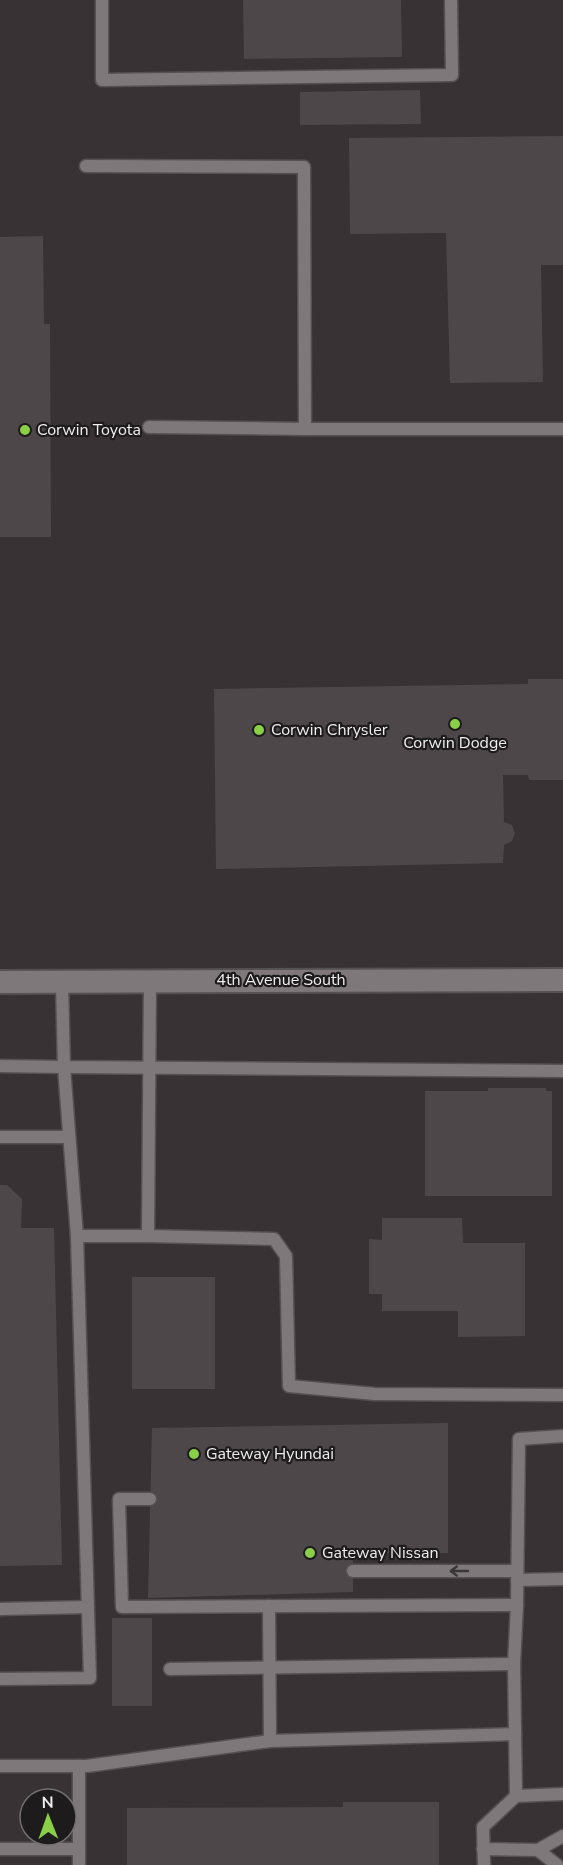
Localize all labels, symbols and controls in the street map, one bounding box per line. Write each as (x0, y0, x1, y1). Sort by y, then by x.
place label: Corwin Toyota (37, 419, 141, 441)
marker: Corwin Toyota (18, 423, 32, 437)
marker: Corwin Dodge (448, 717, 462, 731)
place label: Corwin Chrysler (271, 719, 388, 741)
marker: Corwin Chrysler (252, 723, 266, 737)
place label: Corwin Dodge (403, 732, 507, 754)
street label: 4th Avenue South (216, 969, 346, 991)
place label: Gateway Hyundai (206, 1443, 334, 1465)
marker: Gateway Hyundai (187, 1447, 201, 1461)
place label: Gateway Nissan (322, 1542, 439, 1564)
marker: Gateway Nissan (303, 1546, 317, 1560)
one-way arrow (449, 1565, 469, 1577)
north arrow (18, 1787, 78, 1847)
text: N (42, 1792, 54, 1814)

